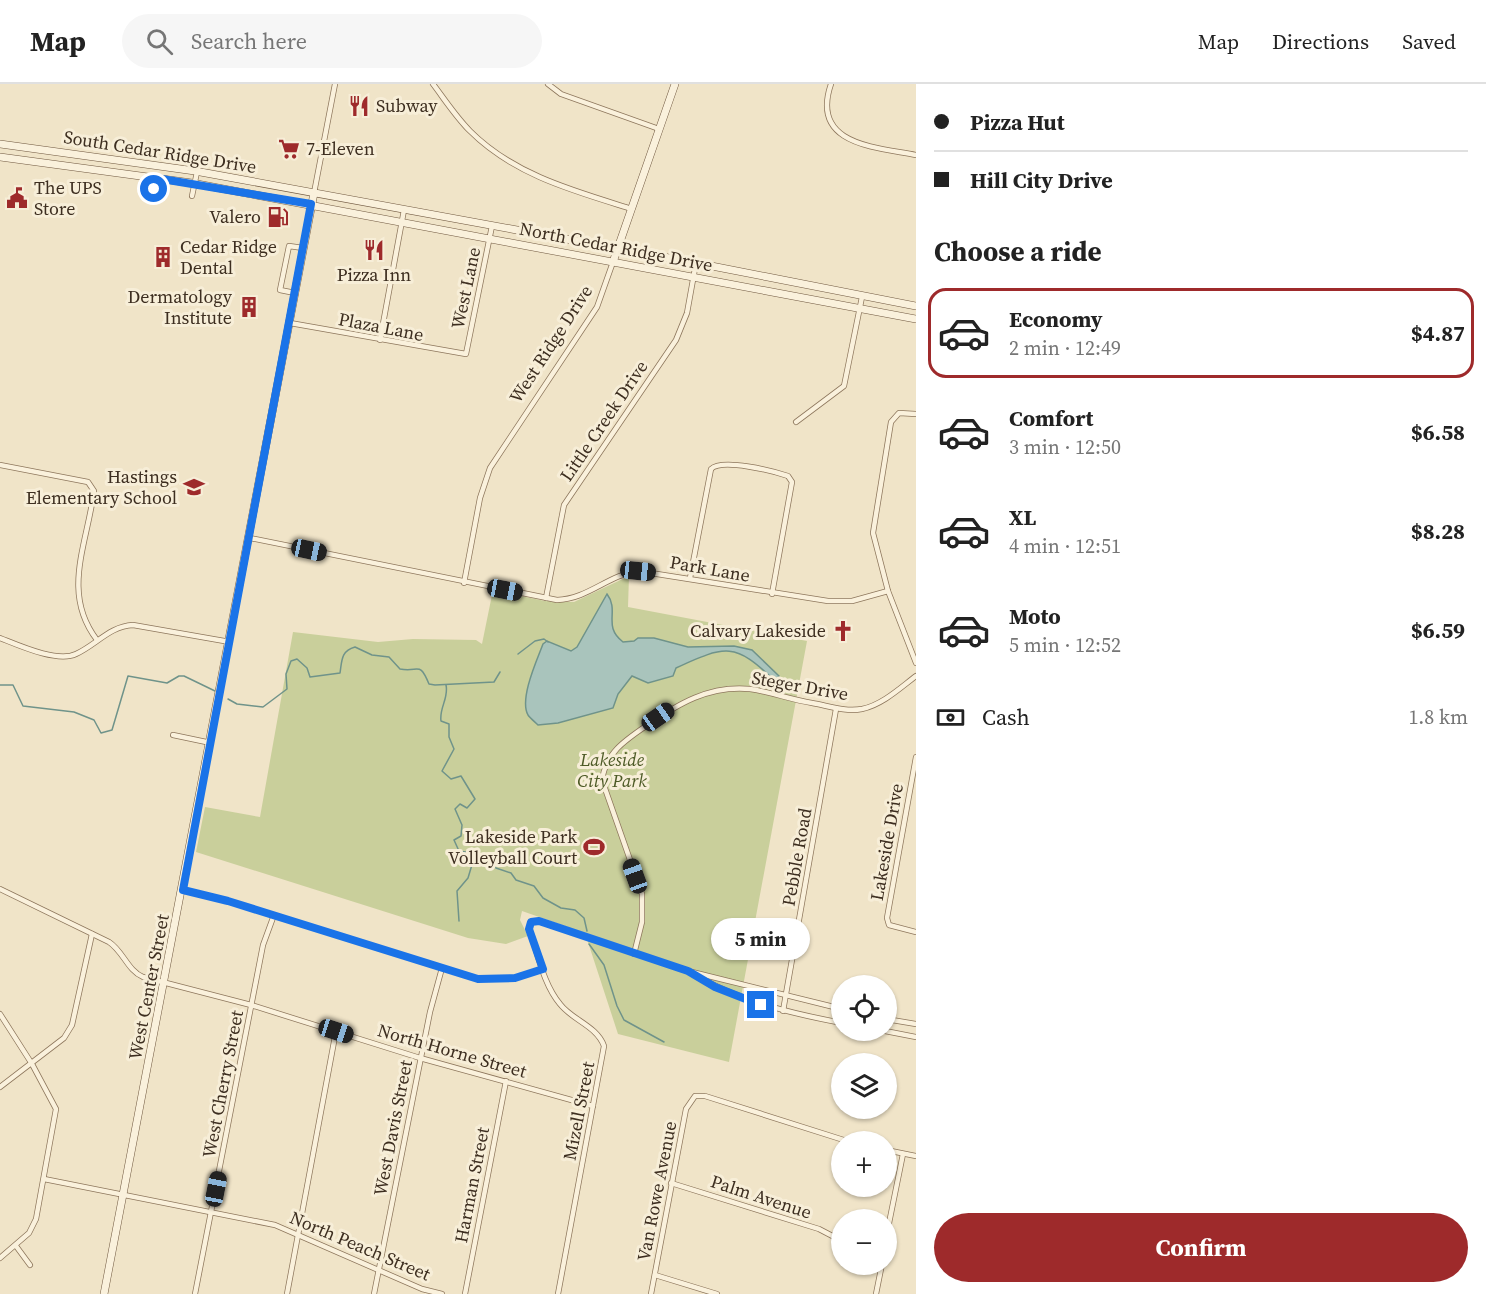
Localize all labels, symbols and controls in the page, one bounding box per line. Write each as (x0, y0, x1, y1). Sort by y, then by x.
search box (122, 14, 542, 68)
text: Map (30, 22, 86, 60)
icon: search (143, 25, 176, 58)
text: Search here (191, 26, 307, 56)
text: Map (1198, 27, 1239, 56)
text: Directions (1272, 27, 1369, 56)
text: Saved (1402, 27, 1456, 56)
place label: Subway (376, 93, 438, 118)
restaurant icon: Subway (347, 94, 371, 118)
text: Pizza Hut (970, 107, 1065, 137)
street label: South Cedar Ridge Drive (62, 124, 258, 179)
place label: 7-Eleven (306, 136, 375, 161)
supermarket icon: 7-Eleven (277, 137, 301, 161)
text: Hill City Drive (970, 165, 1113, 195)
place label: The UPS Store (34, 175, 102, 221)
route start (140, 175, 167, 202)
public building icon: The UPS Store (5, 186, 29, 210)
place label: Valero (209, 204, 261, 229)
fuel station icon: Valero (266, 205, 290, 229)
street label: North Cedar Ridge Drive (517, 216, 715, 277)
text: Choose a ride (934, 233, 1102, 270)
place label: Cedar Ridge Dental (180, 234, 277, 280)
restaurant icon: Pizza Inn (362, 238, 386, 262)
building icon: Cedar Ridge Dental (151, 245, 175, 269)
street label: West Lane (445, 245, 486, 331)
place label: Pizza Inn (337, 262, 411, 287)
street label: West Ridge Drive (503, 280, 598, 408)
place label: Dermatology Institute (128, 284, 233, 330)
building icon: Dermatology Institute (237, 295, 261, 319)
text: Economy (1009, 304, 1103, 334)
street label: Plaza Lane (336, 306, 426, 347)
icon: car (937, 306, 991, 360)
text: $4.87 (1411, 318, 1465, 348)
text: 2 min · 12:49 (1009, 334, 1121, 362)
street label: Little Creek Drive (554, 355, 653, 486)
text: Comfort (1009, 403, 1093, 433)
icon: car (937, 405, 991, 459)
text: $6.58 (1411, 417, 1465, 447)
text: 3 min · 12:50 (1009, 433, 1121, 461)
place label: Hastings Elementary School (26, 464, 177, 510)
school or university icon: Hastings Elementary School (182, 475, 206, 499)
text: XL (1009, 502, 1036, 532)
icon: car (937, 504, 991, 558)
text: $8.28 (1411, 516, 1465, 546)
text: 4 min · 12:51 (1009, 532, 1121, 560)
car (290, 537, 328, 563)
street label: Park Lane (668, 549, 752, 588)
car (619, 560, 657, 582)
car (486, 578, 524, 602)
text: Moto (1009, 601, 1061, 631)
icon: car (937, 603, 991, 657)
text: $6.59 (1411, 615, 1465, 645)
place label: Calvary Lakeside (690, 618, 826, 643)
church icon: Calvary Lakeside (831, 619, 855, 643)
text: 5 min · 12:52 (1009, 631, 1121, 659)
street label: Steger Drive (750, 665, 850, 706)
car (638, 699, 678, 735)
icon: cash (934, 701, 967, 734)
text: Cash (982, 702, 1030, 732)
text: 1.8 km (1408, 703, 1468, 731)
park label: Lakeside City Park (577, 747, 647, 793)
street label: Lakeside Drive (864, 781, 909, 903)
street label: Pebble Road (776, 806, 817, 908)
place label: Lakeside Park Volleyball Court (448, 824, 577, 870)
sports icon: Lakeside Park Volleyball Court (582, 835, 606, 859)
car (620, 856, 650, 896)
street label: West Center Street (122, 912, 175, 1062)
callout: 5 min (712, 918, 810, 960)
text: 5 min (735, 925, 786, 953)
map controls (831, 975, 897, 1275)
button: locate (831, 975, 897, 1041)
route end (747, 991, 774, 1018)
street label: West Cherry Street (196, 1008, 249, 1160)
car (316, 1017, 356, 1045)
street label: North Horne Street (375, 1017, 530, 1084)
button: layers (831, 1053, 897, 1119)
street label: West Davis Street (367, 1058, 418, 1198)
street label: Mizell Street (557, 1059, 600, 1163)
street label: Van Rowe Avenue (631, 1119, 682, 1263)
street label: Harman Street (448, 1125, 495, 1245)
button: + (831, 1131, 897, 1197)
street label: Palm Avenue (708, 1168, 815, 1225)
car (204, 1170, 228, 1208)
street label: North Peach Street (286, 1205, 434, 1286)
button: − (831, 1209, 897, 1275)
button: Confirm (934, 1213, 1468, 1282)

